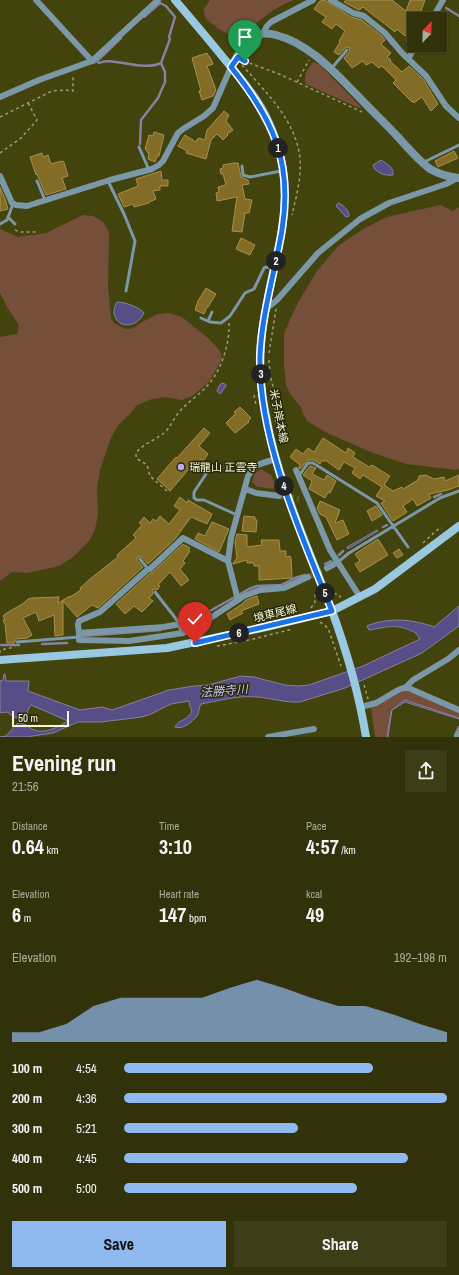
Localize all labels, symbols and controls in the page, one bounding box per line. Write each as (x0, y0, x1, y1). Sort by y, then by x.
north arrow (407, 12, 447, 52)
map controls (407, 12, 447, 52)
pin (228, 20, 262, 61)
icon: arrive (234, 26, 256, 48)
pin: 1 (268, 138, 288, 158)
text: 1 (275, 141, 281, 155)
pin: 2 (266, 251, 286, 271)
text: 2 (273, 254, 279, 268)
pin: 3 (251, 364, 271, 384)
text: 3 (258, 367, 264, 381)
street label: 米子岸本線 (267, 388, 291, 444)
place label: 瑞龍山 正雲寺 (189, 460, 258, 474)
marker: 瑞龍山 正雲寺 (176, 462, 186, 472)
pin: 4 (274, 476, 294, 496)
text: 4 (281, 479, 287, 493)
pin: 5 (315, 583, 335, 603)
text: 5 (322, 586, 328, 600)
street label: 境車尾線 (252, 601, 298, 625)
pin (178, 602, 212, 643)
icon: check (184, 608, 206, 630)
pin: 6 (229, 623, 249, 643)
text: 6 (236, 626, 242, 640)
water label: 法勝寺川 (199, 681, 251, 701)
scale bar (12, 709, 69, 728)
text: 50 m (18, 711, 38, 725)
text: Evening run (12, 748, 116, 778)
button: share (405, 750, 447, 792)
text: 21:56 (12, 778, 39, 795)
text: Distance (12, 819, 48, 833)
text: Time (159, 819, 179, 833)
text: Pace (306, 819, 327, 833)
text: 0.64 (12, 833, 44, 860)
text: 3:10 (159, 833, 192, 860)
text: 4:57 (306, 833, 339, 860)
text: km (44, 843, 58, 857)
text: /km (339, 843, 356, 857)
text: Elevation (12, 887, 50, 901)
text: Heart rate (159, 887, 199, 901)
text: kcal (306, 887, 322, 901)
text: 6 (12, 901, 21, 928)
text: 147 (159, 901, 186, 928)
text: 49 (306, 901, 324, 928)
text: m (21, 911, 31, 925)
text: bpm (186, 911, 206, 925)
text: Elevation (12, 949, 56, 966)
text: 192–198 m (394, 949, 447, 966)
text: 100 m (12, 1060, 42, 1077)
text: 4:54 (76, 1060, 97, 1077)
text: 200 m (12, 1090, 42, 1107)
text: 4:36 (76, 1090, 97, 1107)
text: 300 m (12, 1120, 42, 1137)
text: 5:21 (76, 1120, 97, 1137)
text: 400 m (12, 1150, 42, 1167)
text: 4:45 (76, 1150, 97, 1167)
text: 500 m (12, 1180, 42, 1197)
text: 5:00 (76, 1180, 97, 1197)
button: Save (12, 1221, 226, 1267)
button: Share (234, 1221, 447, 1267)

